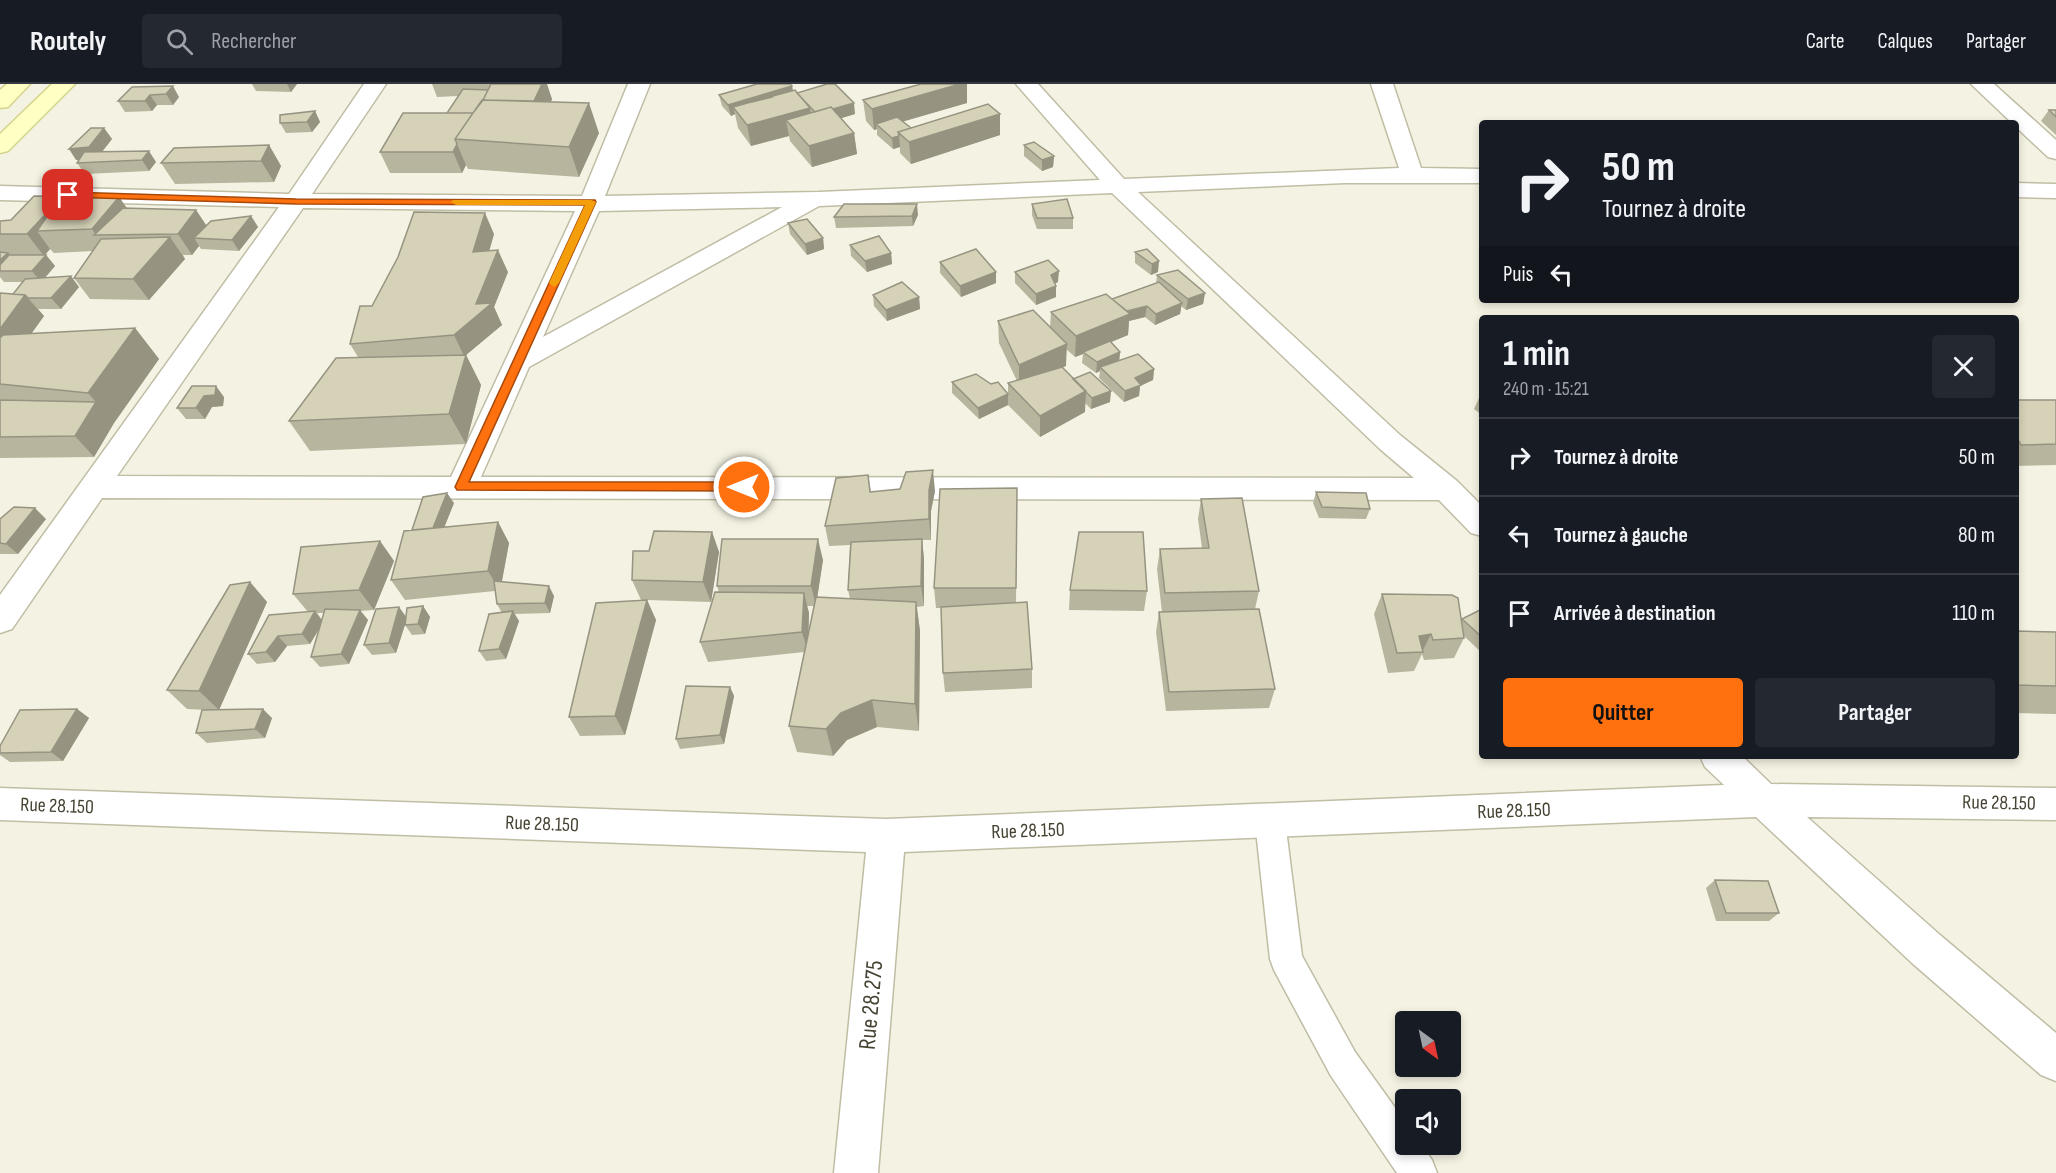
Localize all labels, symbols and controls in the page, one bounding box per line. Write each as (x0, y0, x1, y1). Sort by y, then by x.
search box (142, 14, 562, 68)
text: Routely (30, 25, 106, 58)
icon: search (163, 25, 196, 58)
text: Rechercher (211, 28, 296, 55)
text: Carte (1806, 29, 1845, 54)
text: Calques (1878, 29, 1933, 54)
text: Partager (1966, 29, 2026, 54)
text: 50 m (1602, 142, 1675, 193)
icon: right (1503, 144, 1581, 222)
pin (42, 169, 93, 220)
icon: arrive (51, 178, 84, 211)
text: Tournez à droite (1602, 193, 1746, 225)
icon: left (1545, 258, 1578, 291)
text: Puis (1503, 261, 1533, 288)
text: 1 min (1503, 333, 1570, 376)
button: close (1932, 335, 1995, 398)
text: 240 m · 15:21 (1503, 377, 1589, 401)
icon: right (1503, 441, 1536, 474)
text: Tournez à droite (1554, 444, 1679, 471)
text: 50 m (1959, 444, 1995, 471)
position arrow (712, 455, 776, 519)
icon: left (1503, 519, 1536, 552)
text: Tournez à gauche (1554, 522, 1688, 549)
text: 80 m (1958, 522, 1995, 549)
icon: arrive (1503, 597, 1536, 630)
text: Arrivée à destination (1554, 600, 1716, 627)
text: 110 m (1952, 600, 1995, 627)
button: Quitter (1503, 678, 1743, 747)
button: Partager (1755, 678, 1995, 747)
street label: Rue 28.150 (1962, 790, 2036, 816)
street label: Rue 28.150 (20, 793, 94, 819)
street label: Rue 28.150 (1477, 798, 1551, 824)
street label: Rue 28.150 (505, 811, 579, 837)
street label: Rue 28.150 (991, 818, 1065, 844)
street label: Rue 28.275 (853, 959, 889, 1051)
north arrow (1395, 1011, 1461, 1077)
map controls (1395, 1011, 1461, 1155)
button: sound (1395, 1089, 1461, 1155)

